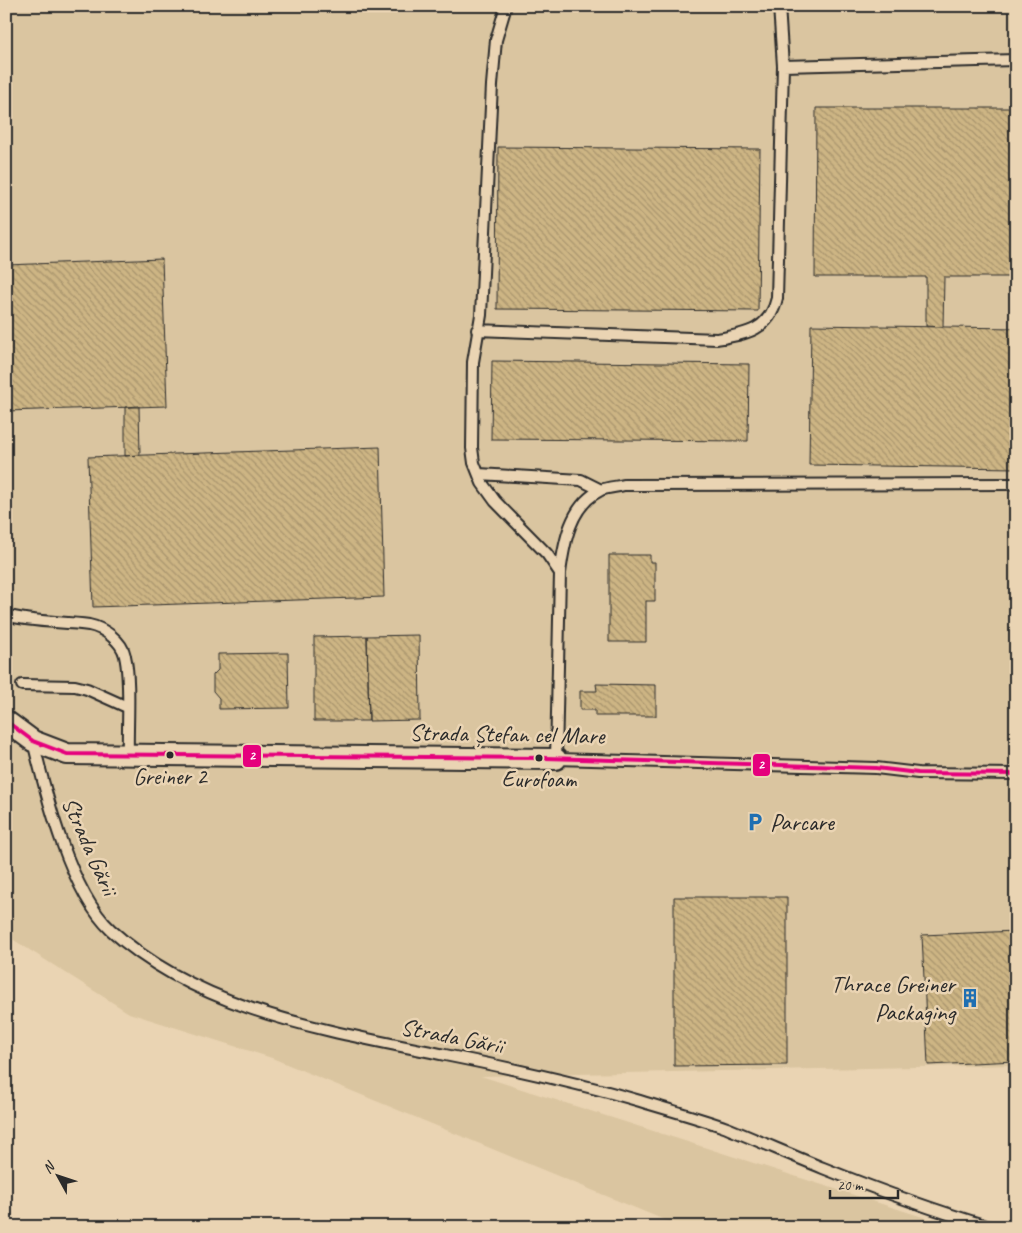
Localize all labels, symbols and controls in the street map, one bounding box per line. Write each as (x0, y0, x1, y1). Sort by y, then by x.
street label: Strada Ștefan cel Mare (409, 717, 607, 751)
line badge: 2 (242, 744, 262, 768)
text: 2 (249, 747, 257, 764)
marker: Greiner 2 (165, 750, 175, 760)
marker: Eurofoam (534, 753, 544, 763)
line badge: 2 (752, 753, 771, 777)
text: 2 (758, 756, 766, 773)
place label: Greiner 2 (133, 762, 208, 791)
place label: Eurofoam (502, 765, 578, 794)
street label: Strada Gării (55, 792, 126, 902)
place label: Parcare (770, 807, 836, 837)
parking icon: Parcare (744, 811, 766, 833)
place label: Thrace Greiner Packaging (831, 969, 957, 1027)
building icon: Thrace Greiner Packaging (959, 987, 981, 1009)
street label: Strada Gării (398, 1011, 508, 1061)
north arrow (32, 1150, 82, 1200)
text: N (39, 1157, 59, 1177)
scale bar (830, 1168, 897, 1200)
text: 20 m (837, 1176, 864, 1195)

